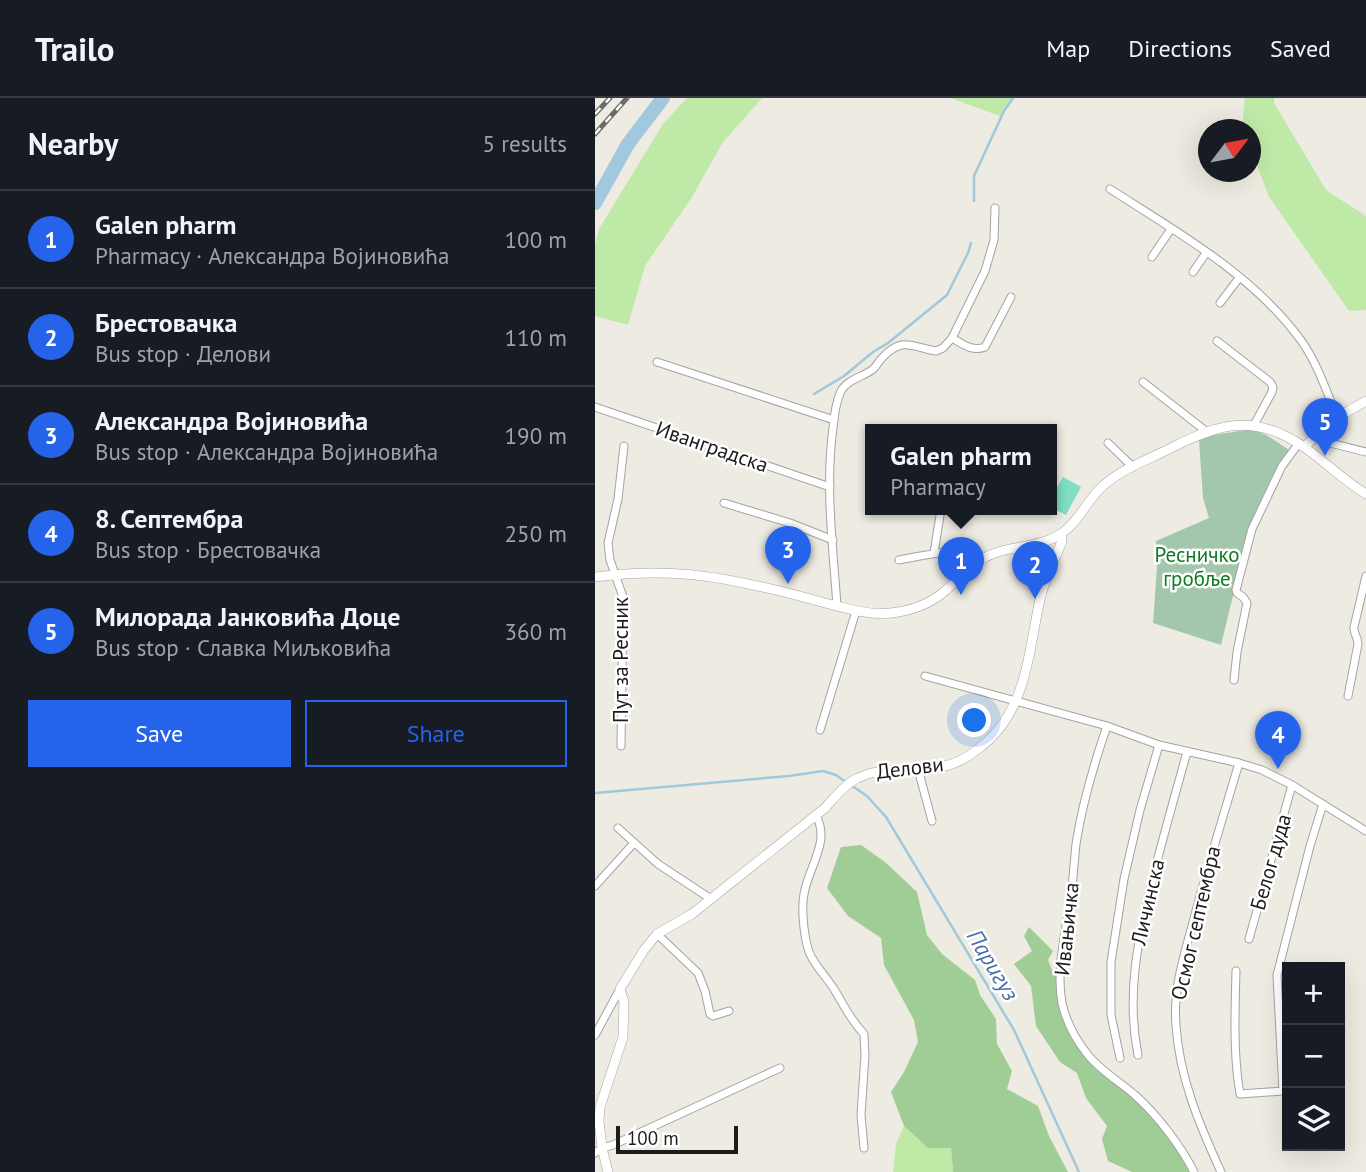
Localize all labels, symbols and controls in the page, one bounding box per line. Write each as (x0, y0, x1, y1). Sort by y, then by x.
text: Trailo (35, 27, 115, 70)
text: Map (1046, 33, 1090, 64)
text: Directions (1128, 33, 1232, 64)
text: Saved (1270, 33, 1331, 64)
north arrow (1198, 119, 1261, 182)
text: Nearby (28, 124, 118, 163)
text: 5 results (483, 129, 567, 158)
text: Galen pharm (95, 208, 237, 241)
text: 1 (44, 225, 58, 254)
text: 100 m (505, 225, 567, 254)
text: Pharmacy · Александра Војиновића (95, 241, 449, 270)
text: Брестовачка (95, 306, 237, 339)
text: 2 (44, 323, 58, 352)
text: 110 m (505, 323, 567, 352)
text: Bus stop · Делови (95, 339, 271, 368)
pin: 5 (1302, 398, 1348, 456)
text: Александра Војиновића (95, 404, 368, 437)
street label: Иванградска (652, 415, 772, 478)
text: 3 (44, 421, 58, 450)
text: 190 m (505, 421, 567, 450)
popup (865, 424, 1057, 515)
text: Bus stop · Александра Војиновића (95, 437, 438, 466)
text: Galen pharm (890, 439, 1032, 472)
text: Pharmacy (890, 472, 986, 501)
text: 8. Септембра (95, 502, 243, 535)
text: 4 (44, 519, 58, 548)
text: 250 m (505, 519, 567, 548)
pin: 3 (765, 526, 811, 584)
text: Bus stop · Брестовачка (95, 535, 321, 564)
pin: 1 (938, 537, 984, 595)
pin: 2 (1012, 541, 1058, 599)
park label: Ресничко гробље (1154, 541, 1240, 592)
street label: Пут за Ресник (607, 597, 634, 723)
text: Милорада Јанковића Доце (95, 600, 400, 633)
text: 5 (44, 617, 58, 646)
text: 360 m (505, 617, 567, 646)
text: Bus stop · Славка Миљковића (95, 633, 391, 662)
button: Save (28, 700, 291, 767)
button: Share (305, 700, 567, 767)
your location (957, 703, 991, 737)
pin: 4 (1255, 711, 1301, 769)
street label: Делови (875, 750, 945, 785)
street label: Белог дуда (1244, 811, 1297, 913)
street label: Осмог септембра (1165, 843, 1226, 1003)
street label: Личинска (1124, 856, 1171, 949)
street label: Ивањичка (1048, 881, 1085, 977)
water label: Паригуз (961, 924, 1026, 1006)
map controls (1282, 962, 1345, 1151)
button: + (1282, 962, 1345, 1025)
button: − (1282, 1025, 1345, 1088)
button: layers (1282, 1088, 1345, 1151)
scale bar (616, 1123, 739, 1155)
text: 100 m (627, 1126, 679, 1150)

